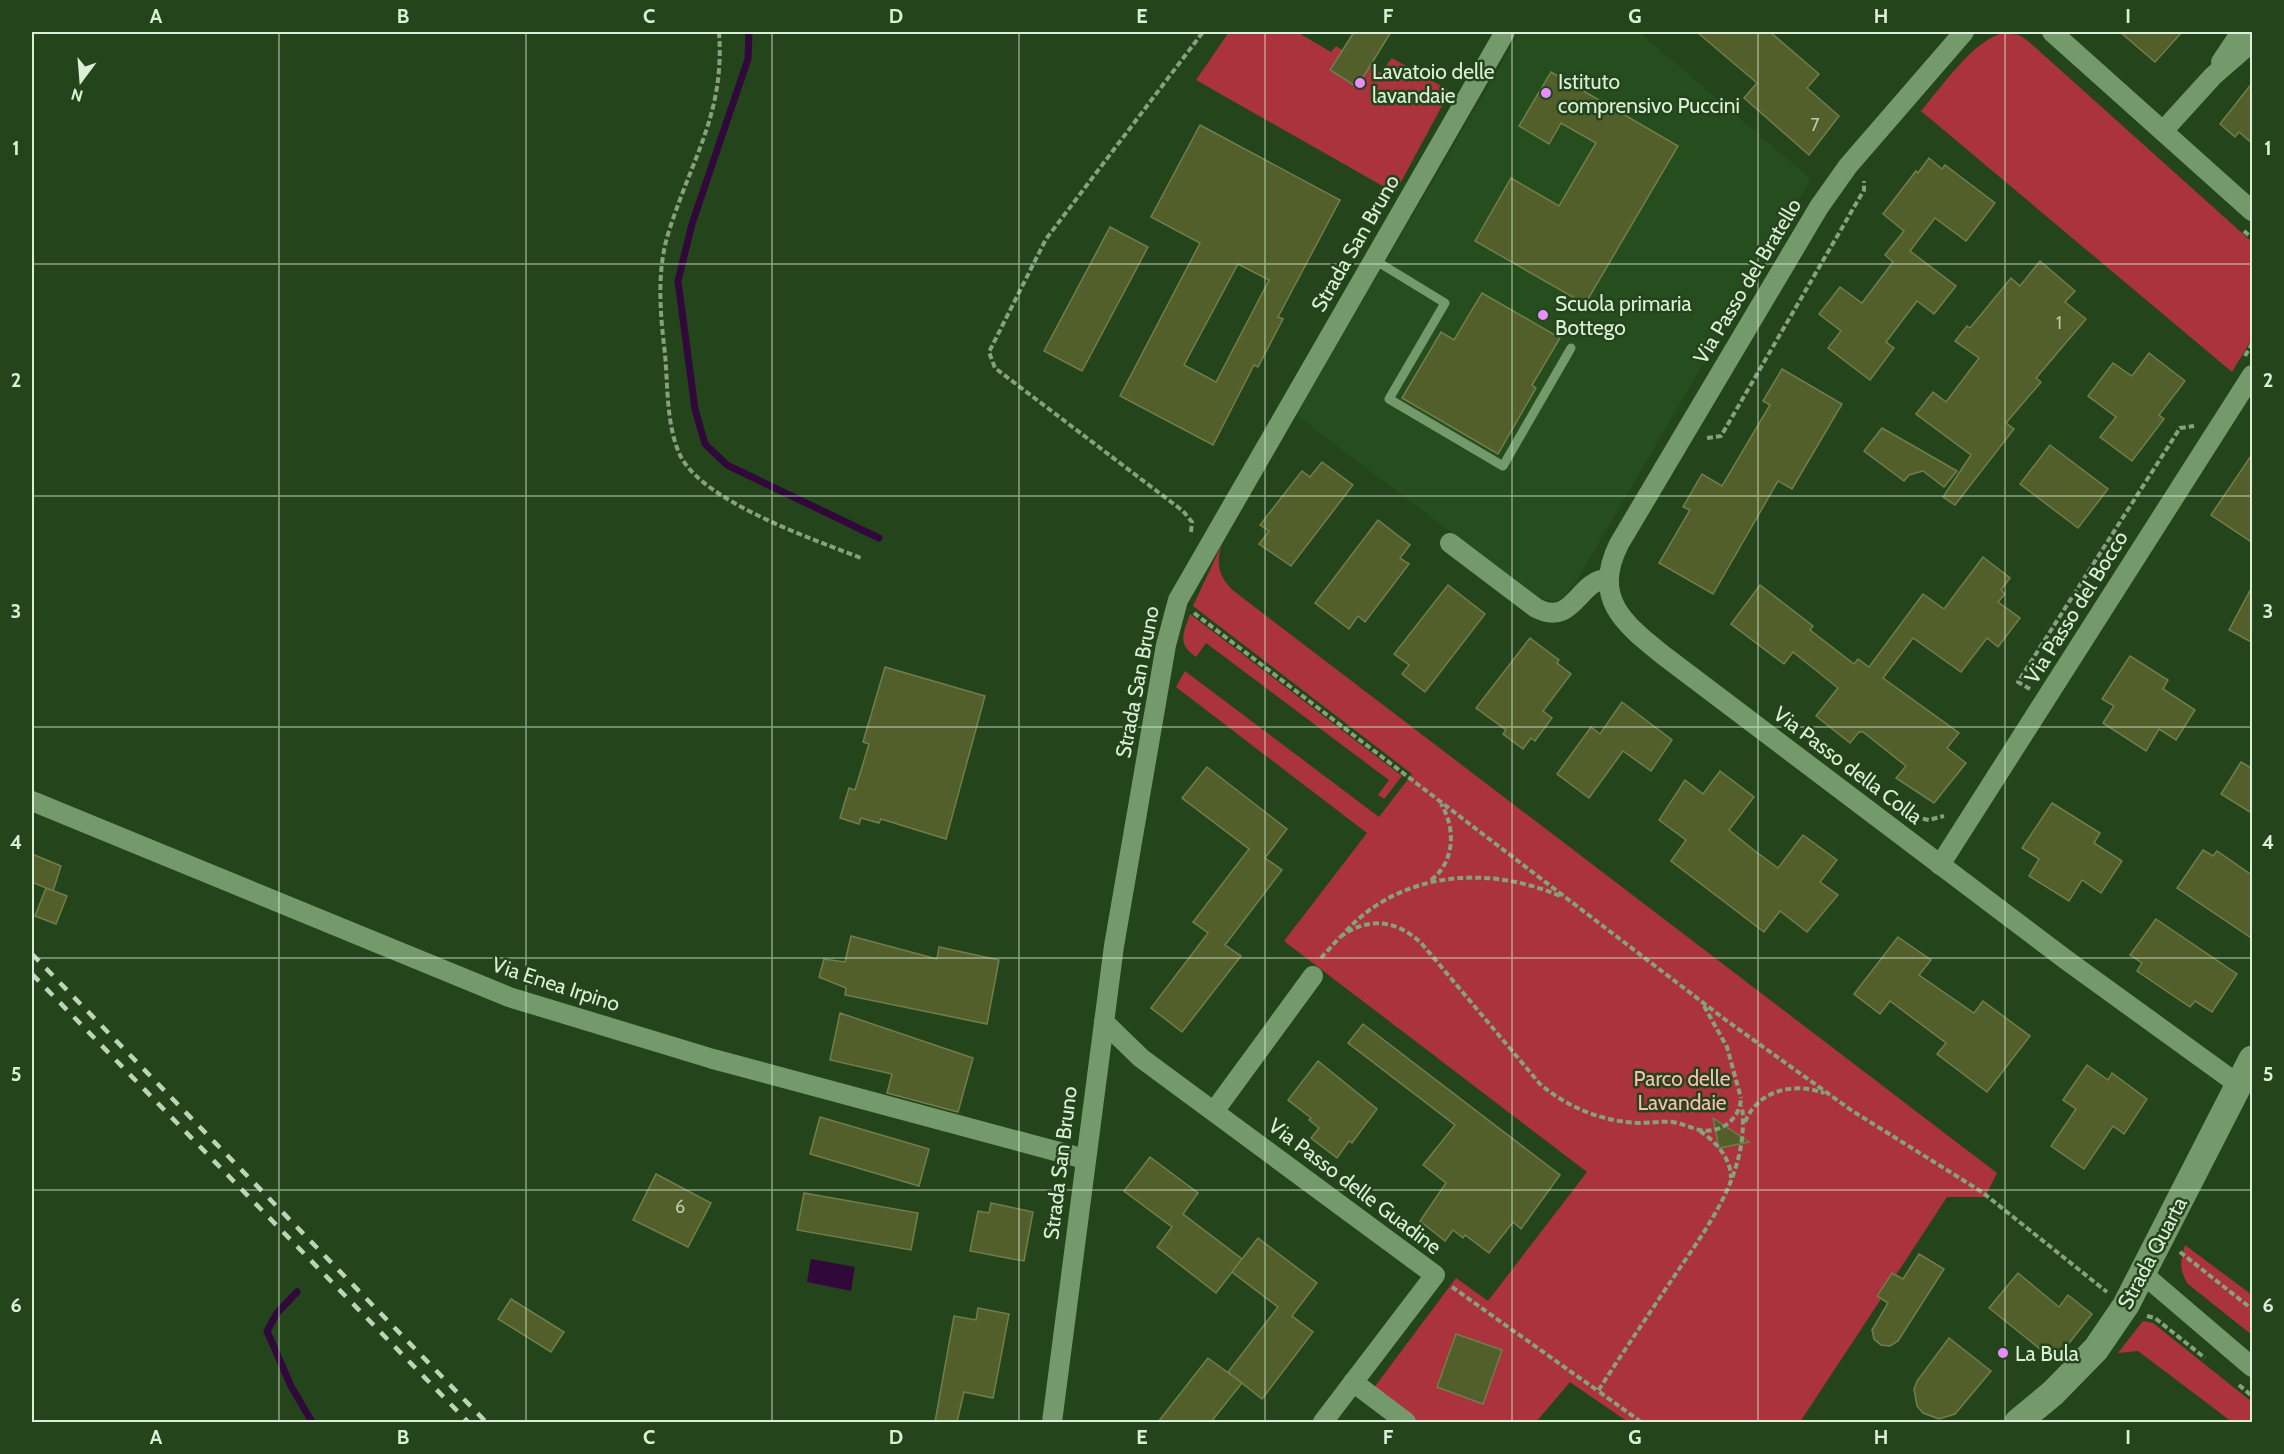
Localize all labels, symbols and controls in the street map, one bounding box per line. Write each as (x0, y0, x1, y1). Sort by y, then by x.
text: A (150, 4, 163, 28)
text: B (397, 4, 409, 28)
text: C (643, 4, 655, 28)
text: D (889, 4, 903, 28)
text: E (1136, 4, 1148, 28)
text: F (1383, 4, 1394, 28)
text: G (1628, 4, 1642, 28)
text: H (1874, 4, 1888, 28)
text: I (2125, 4, 2131, 28)
north arrow (51, 51, 111, 111)
place label: Lavatoio delle lavandaie (1372, 59, 1495, 108)
place label: Istituto comprensivo Puccini (1558, 69, 1740, 118)
marker: Lavatoio delle lavandaie (1353, 76, 1367, 90)
text: N (69, 84, 85, 106)
marker: Istituto comprensivo Puccini (1539, 86, 1553, 100)
house number: 7 (1810, 114, 1820, 136)
text: 1 (12, 136, 20, 160)
text: 1 (2264, 136, 2272, 160)
street label: Strada San Bruno (1306, 170, 1404, 316)
street label: Via Passo del Bratello (1688, 194, 1806, 368)
place label: Scuola primaria Bottego (1555, 291, 1692, 340)
marker: Scuola primaria Bottego (1536, 308, 1550, 322)
house number: 1 (2056, 312, 2062, 334)
text: 2 (11, 368, 21, 392)
text: 2 (2263, 368, 2273, 392)
street label: Via Passo del Bocco (2019, 526, 2133, 688)
text: 3 (11, 599, 21, 623)
text: 3 (2263, 599, 2273, 623)
street label: Strada San Bruno (1110, 604, 1164, 760)
street label: Via Passo della Colla (1769, 701, 1927, 829)
text: 4 (10, 830, 22, 854)
text: 4 (2262, 830, 2274, 854)
street label: Via Enea Irpino (489, 952, 623, 1016)
text: 5 (11, 1062, 21, 1086)
text: 5 (2263, 1062, 2273, 1086)
park label: Parco delle Lavandaie (1634, 1066, 1731, 1115)
street label: Strada San Bruno (1038, 1085, 1082, 1241)
street label: Via Passo delle Guadine (1264, 1113, 1446, 1259)
street label: Strada Quarta (2112, 1193, 2192, 1313)
house number: 6 (675, 1196, 685, 1218)
text: 6 (10, 1293, 22, 1317)
text: 6 (2262, 1293, 2274, 1317)
place label: La Bula (2015, 1341, 2079, 1366)
marker: La Bula (1996, 1346, 2010, 1360)
text: A (150, 1425, 163, 1449)
text: B (397, 1425, 409, 1449)
text: C (643, 1425, 655, 1449)
text: D (889, 1425, 903, 1449)
text: E (1136, 1425, 1148, 1449)
text: F (1383, 1425, 1394, 1449)
text: G (1628, 1425, 1642, 1449)
text: H (1874, 1425, 1888, 1449)
text: I (2125, 1425, 2131, 1449)

